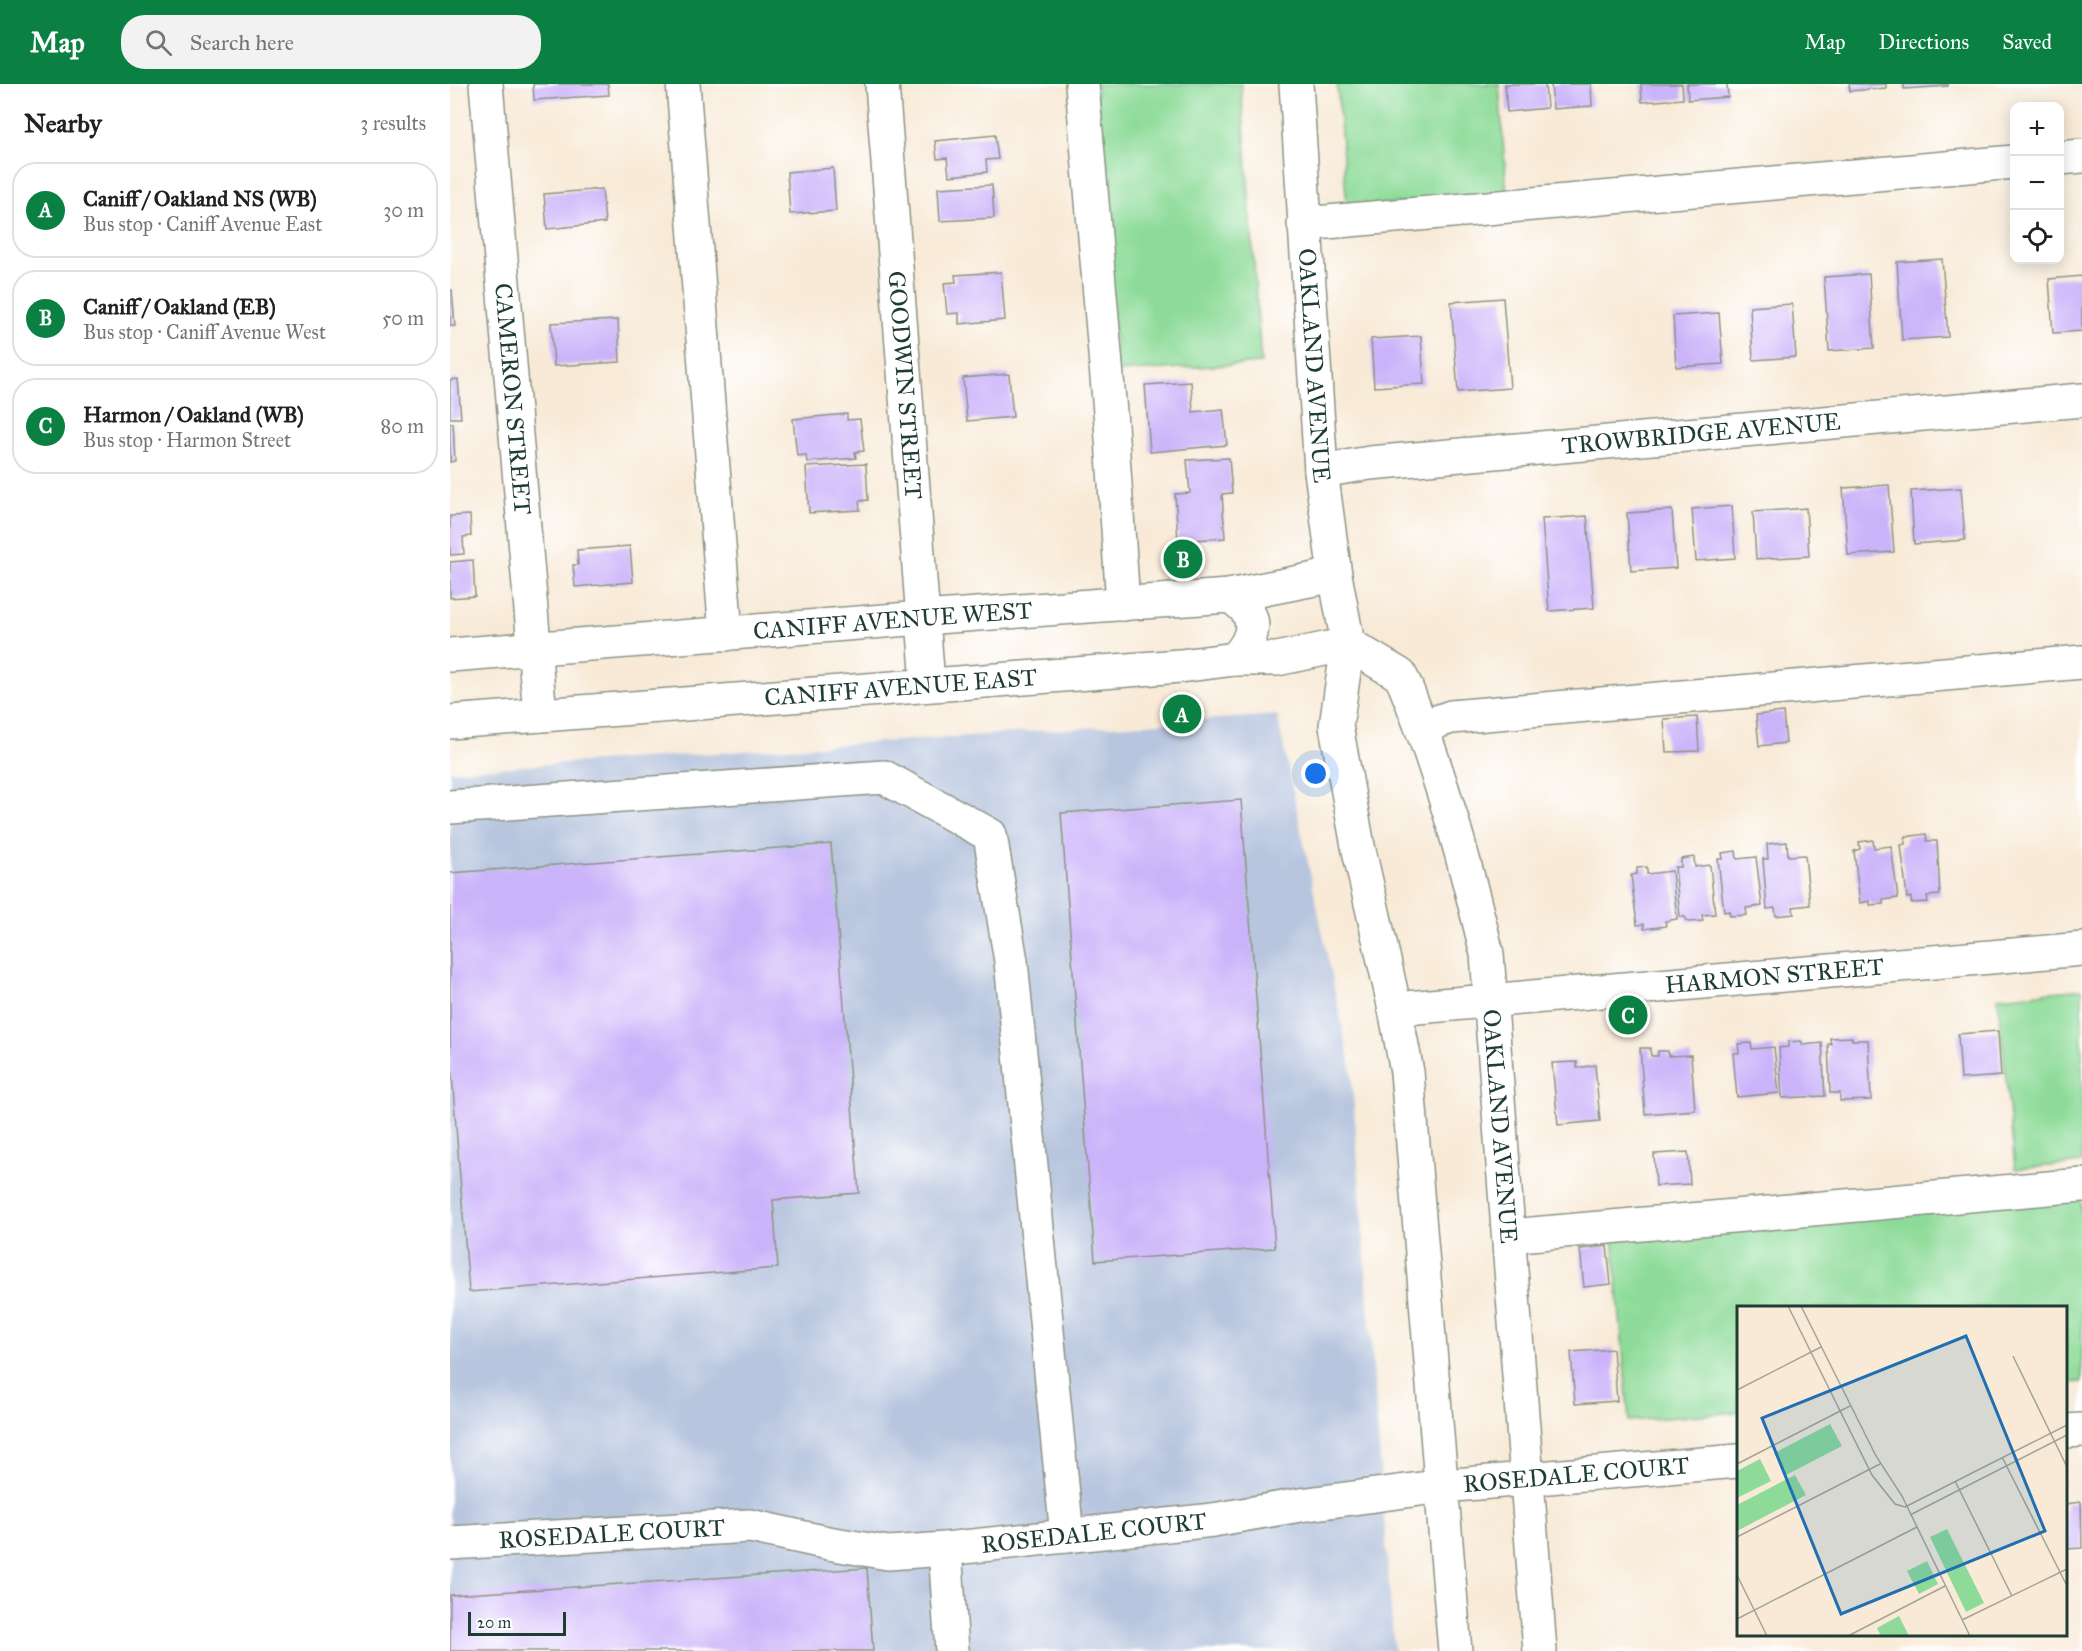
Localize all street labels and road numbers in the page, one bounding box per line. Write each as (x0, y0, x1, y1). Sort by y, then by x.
street label: OAKLAND AVENUE (1292, 247, 1337, 485)
street label: GOODWIN STREET (881, 270, 929, 500)
street label: CAMERON STREET (488, 282, 538, 516)
street label: TROWBRIDGE AVENUE (1560, 406, 1842, 461)
street label: CANIFF AVENUE WEST (752, 595, 1033, 646)
street label: CANIFF AVENUE EAST (763, 662, 1038, 713)
street label: HARMON STREET (1664, 951, 1885, 1000)
street label: OAKLAND AVENUE (1476, 1008, 1524, 1245)
street label: ROSEDALE COURT (1462, 1450, 1690, 1499)
street label: ROSEDALE COURT (979, 1506, 1208, 1560)
street label: ROSEDALE COURT (498, 1512, 726, 1555)

